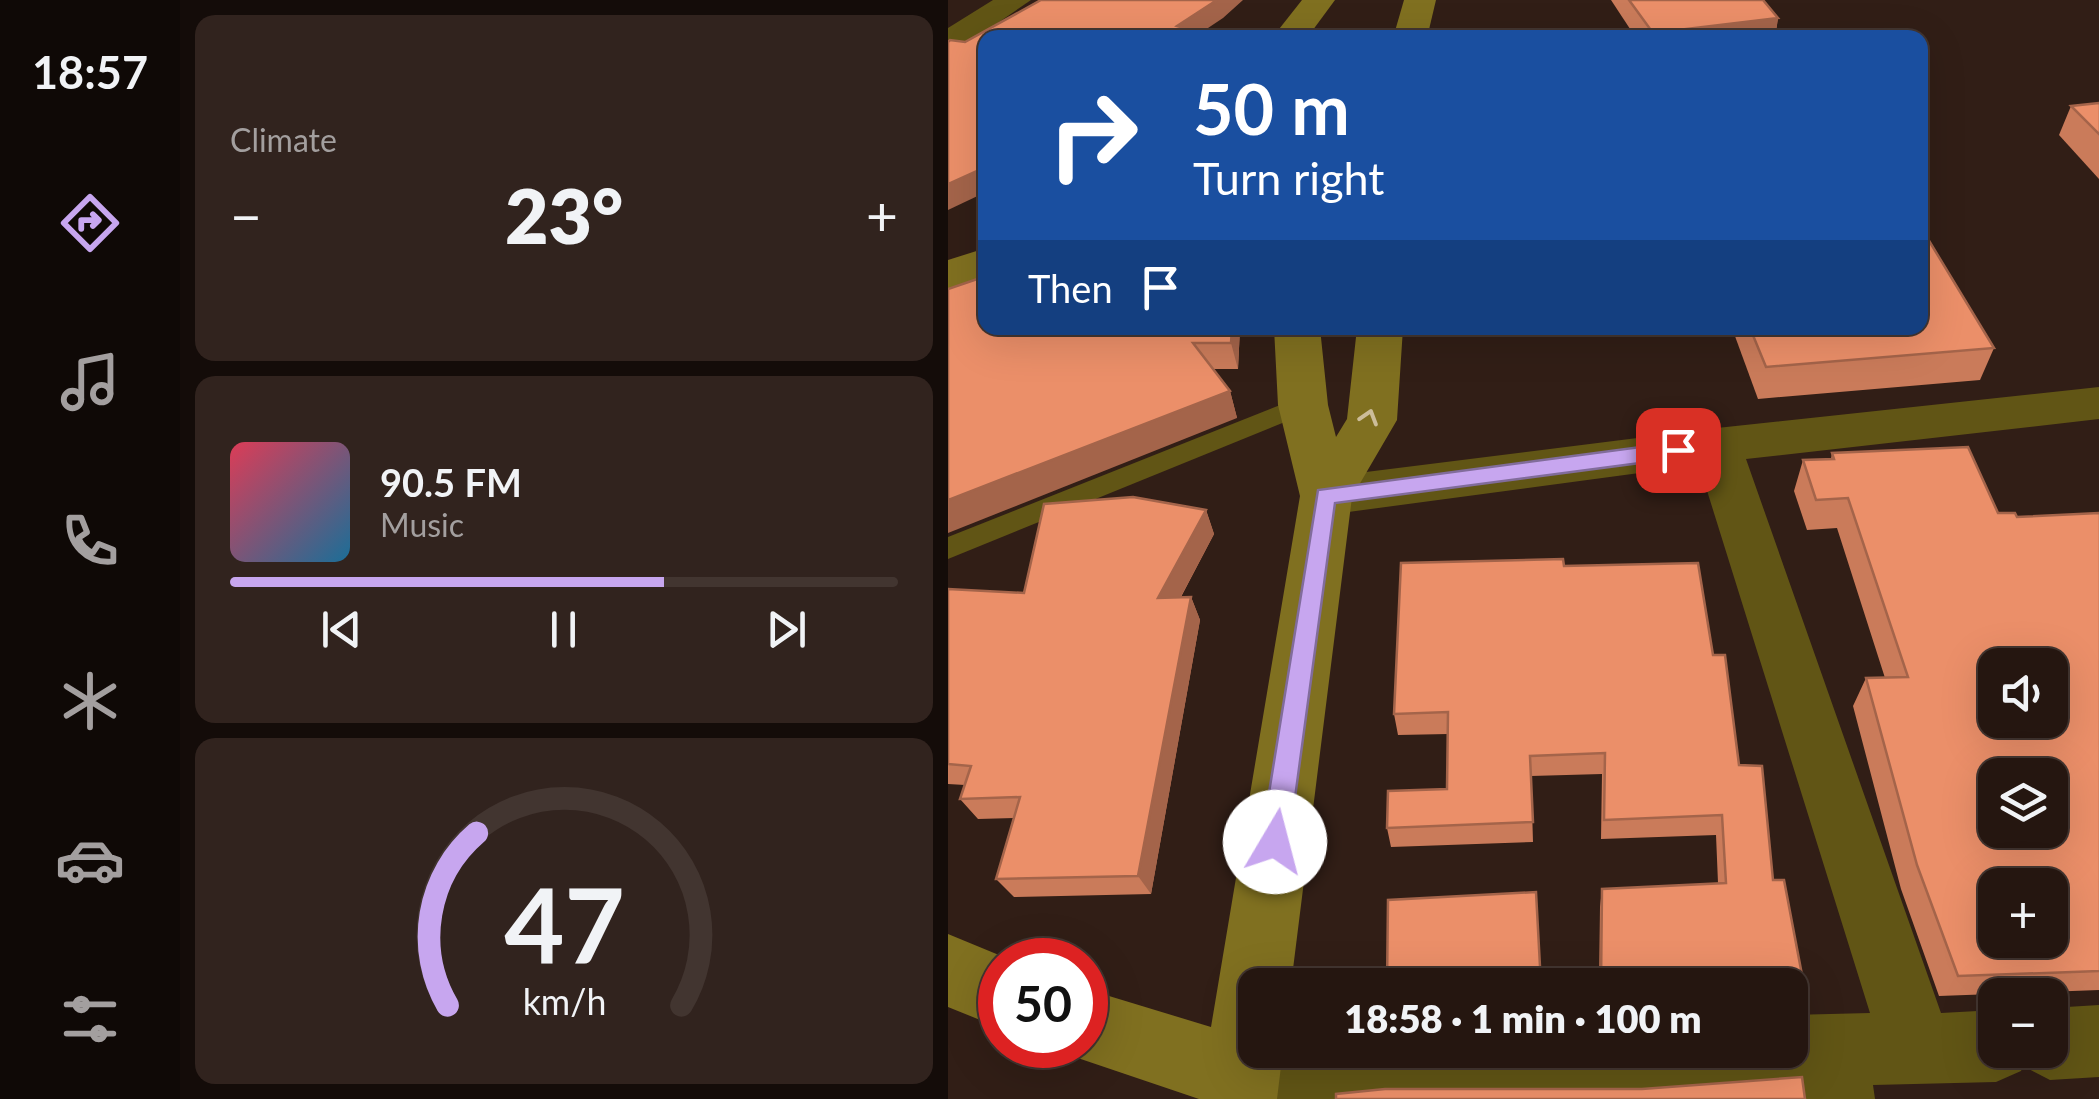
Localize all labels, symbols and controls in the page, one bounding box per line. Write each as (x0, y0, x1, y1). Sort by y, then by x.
text: 18:57 (32, 45, 148, 99)
text: 50 m (1193, 66, 1350, 150)
icon: right (1028, 70, 1158, 200)
text: Climate (230, 120, 337, 159)
text: Turn right (1193, 151, 1384, 205)
text: 23° (505, 170, 623, 260)
text: − (230, 182, 262, 248)
text: + (866, 182, 898, 248)
icon: directions (55, 188, 125, 258)
icon: arrive (1133, 260, 1188, 315)
text: Then (1028, 265, 1113, 311)
icon: music (55, 347, 125, 417)
pin (1636, 408, 1721, 493)
one-way arrow (1357, 409, 1378, 426)
icon: arrive (1651, 423, 1706, 478)
text: 90.5 FM (380, 459, 522, 505)
text: Music (380, 505, 464, 544)
icon: phone (55, 506, 125, 576)
icon: previous (314, 602, 369, 657)
icon: pause (536, 602, 591, 657)
icon: next (759, 602, 814, 657)
map controls (1978, 648, 2068, 1068)
button: sound (1978, 648, 2068, 738)
icon: climate (55, 666, 125, 736)
button: layers (1978, 758, 2068, 848)
position arrow (1223, 790, 1327, 894)
icon: car (55, 825, 125, 895)
text: 47 (504, 860, 624, 985)
button: + (1978, 868, 2068, 958)
speed limit sign: 50 (978, 938, 1108, 1068)
button: − (1978, 978, 2068, 1068)
text: km/h (522, 980, 606, 1023)
icon: filters (55, 984, 125, 1054)
text: 18:58 · 1 min · 100 m (1344, 995, 1702, 1041)

